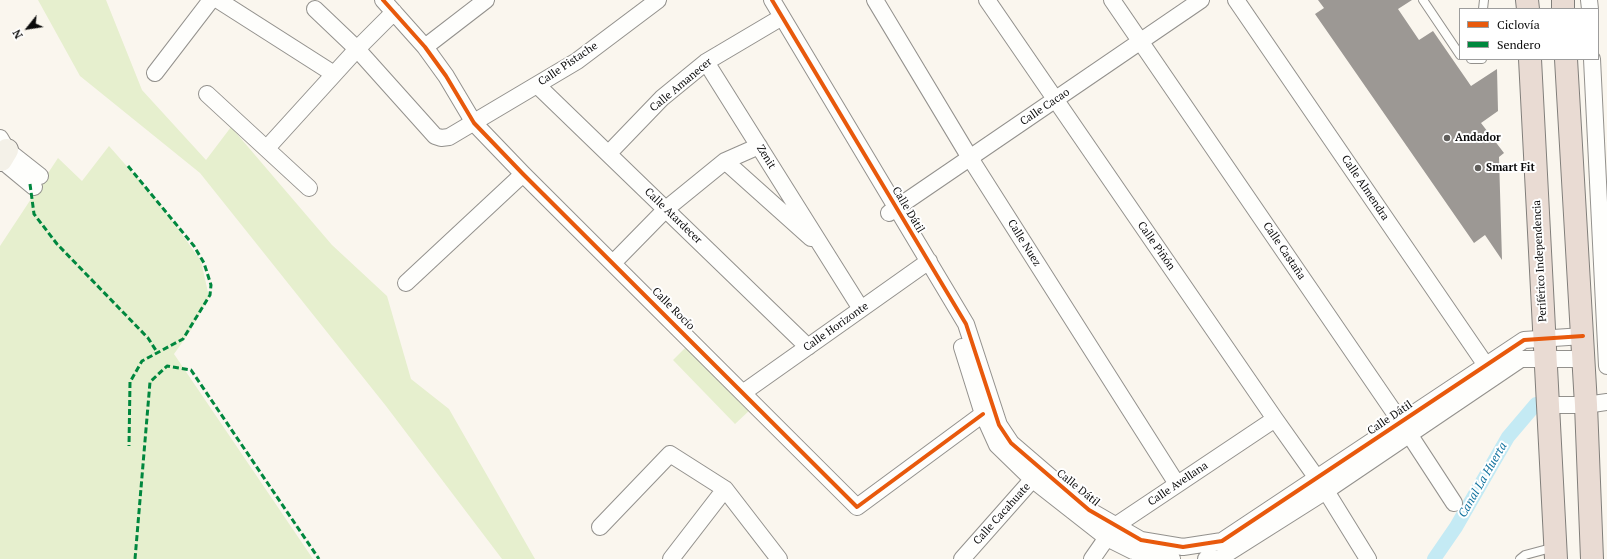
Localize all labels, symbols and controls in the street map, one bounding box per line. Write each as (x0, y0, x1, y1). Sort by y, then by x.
north arrow (8, 8, 48, 48)
legend (1459, 8, 1599, 60)
text: Ciclovía (1497, 17, 1540, 32)
text: N (9, 27, 26, 41)
text: Sendero (1497, 37, 1541, 52)
street label: Calle Pistache (536, 39, 600, 89)
street label: Calle Amanecer (647, 55, 715, 115)
street label: Calle Cacao (1018, 86, 1072, 128)
place label: Andador (1455, 131, 1501, 145)
marker: Andador (1442, 133, 1452, 143)
street label: Zenit (754, 143, 778, 171)
street label: Calle Almendra (1338, 153, 1392, 223)
place label: Smart Fit (1486, 161, 1535, 175)
marker: Smart Fit (1473, 163, 1483, 173)
street label: Calle Atardecer (642, 185, 704, 247)
street label: Calle Dátil (889, 185, 927, 235)
street label: Periférico Independencia (1530, 200, 1550, 322)
street label: Calle Nuez (1004, 217, 1044, 269)
street label: Calle Piñón (1134, 219, 1178, 273)
street label: Calle Castaña (1260, 220, 1308, 282)
street label: Calle Rocío (649, 285, 697, 333)
street label: Calle Horizonte (801, 300, 871, 354)
street label: Calle Dátil (1365, 398, 1415, 438)
water label: Canal La Huerta (1456, 440, 1510, 520)
street label: Calle Avellana (1146, 459, 1210, 509)
street label: Calle Dátil (1054, 467, 1102, 509)
street label: Calle Cacahuate (971, 480, 1033, 548)

